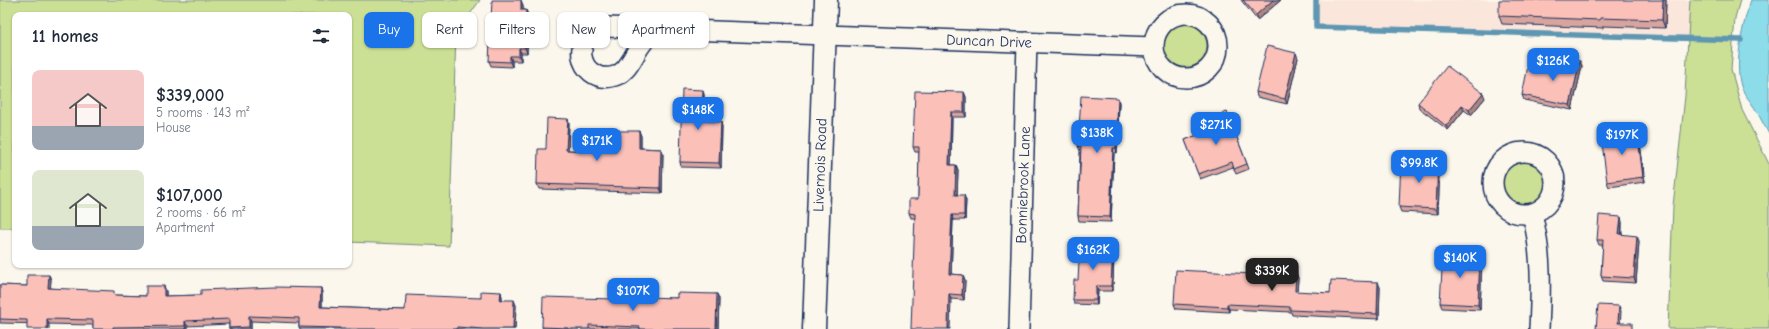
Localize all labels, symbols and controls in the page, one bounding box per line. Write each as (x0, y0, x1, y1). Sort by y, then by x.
chip: Buy (364, 12, 414, 48)
chip: Rent (422, 12, 477, 48)
chip: Filters (485, 12, 549, 48)
chip: New (557, 12, 610, 48)
chip: Apartment (618, 12, 709, 48)
icon: filters (310, 25, 332, 47)
text: 11 homes (32, 27, 98, 46)
street label: Duncan Drive (946, 31, 1033, 52)
pin: $126K (1525, 48, 1581, 82)
text: $126K (1536, 53, 1570, 68)
icon: home (64, 86, 112, 134)
text: $339,000 (156, 86, 224, 105)
pin: $148K (670, 97, 726, 131)
text: $148K (682, 102, 714, 117)
text: 5 rooms · 143 m² (156, 105, 250, 120)
pin: $271K (1188, 112, 1244, 146)
text: $271K (1200, 117, 1232, 132)
street label: Livernois Road (809, 118, 831, 212)
text: House (156, 120, 191, 135)
pin: $138K (1069, 120, 1125, 154)
pin: $197K (1594, 122, 1650, 156)
text: $138K (1080, 125, 1114, 140)
street label: Bonniebrook Lane (1012, 126, 1034, 244)
text: $197K (1606, 127, 1638, 142)
pin: $171K (569, 128, 625, 162)
text: $171K (581, 133, 613, 148)
pin: $99.8K (1386, 150, 1452, 184)
text: $99.8K (1400, 155, 1438, 170)
icon: home (64, 186, 112, 234)
text: $107,000 (156, 186, 223, 205)
text: 2 rooms · 66 m² (156, 205, 245, 220)
text: Apartment (156, 220, 214, 235)
pin: $162K (1065, 237, 1121, 271)
text: $162K (1076, 242, 1110, 257)
pin: $140K (1432, 245, 1488, 279)
text: $140K (1443, 250, 1477, 265)
pin: $339K (1244, 258, 1300, 292)
text: $339K (1255, 263, 1289, 278)
pin: $107K (605, 278, 661, 312)
text: $107K (616, 283, 650, 298)

